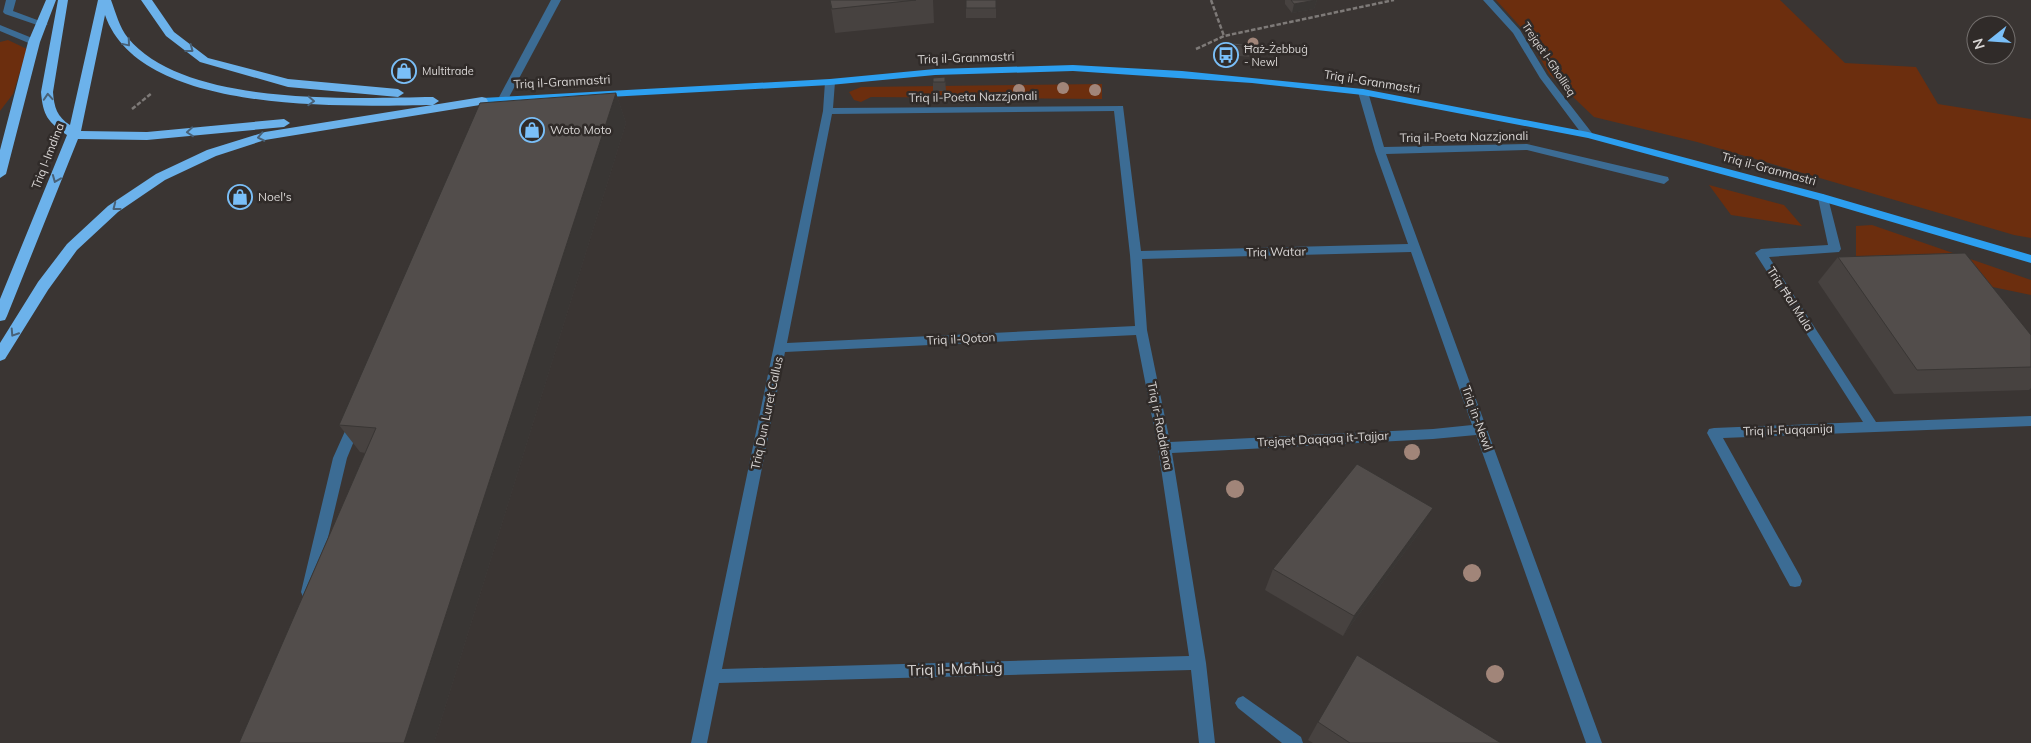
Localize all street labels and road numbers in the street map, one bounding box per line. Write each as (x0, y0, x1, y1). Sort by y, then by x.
street label: Trejqet l-Għollieq (1519, 19, 1579, 99)
street label: Triq il-Granmastri (917, 48, 1015, 67)
street label: Triq il-Granmastri (1323, 67, 1421, 97)
street label: Triq il-Granmastri (513, 71, 611, 92)
street label: Triq il-Poeta Nazzjonali (909, 88, 1037, 105)
street label: Triq l-Imdina (28, 121, 67, 191)
street label: Triq il-Poeta Nazzjonali (1400, 128, 1528, 145)
street label: Triq il-Granmastri (1720, 149, 1818, 188)
street label: Triq Watar (1246, 243, 1306, 260)
street label: Triq Ħal Mula (1764, 264, 1817, 334)
street label: Triq il-Qoton (926, 329, 996, 348)
street label: Triq Dun Luret Callus (747, 355, 786, 471)
street label: Triq ir-Raddiena (1145, 381, 1176, 471)
street label: Triq in-Newl (1459, 383, 1496, 452)
street label: Triq il-Fuqqanija (1743, 420, 1833, 439)
street label: Trejqet Daqqaq it-Tajjar (1257, 428, 1390, 449)
street label: Triq il-Maħluġ (907, 657, 1003, 680)

